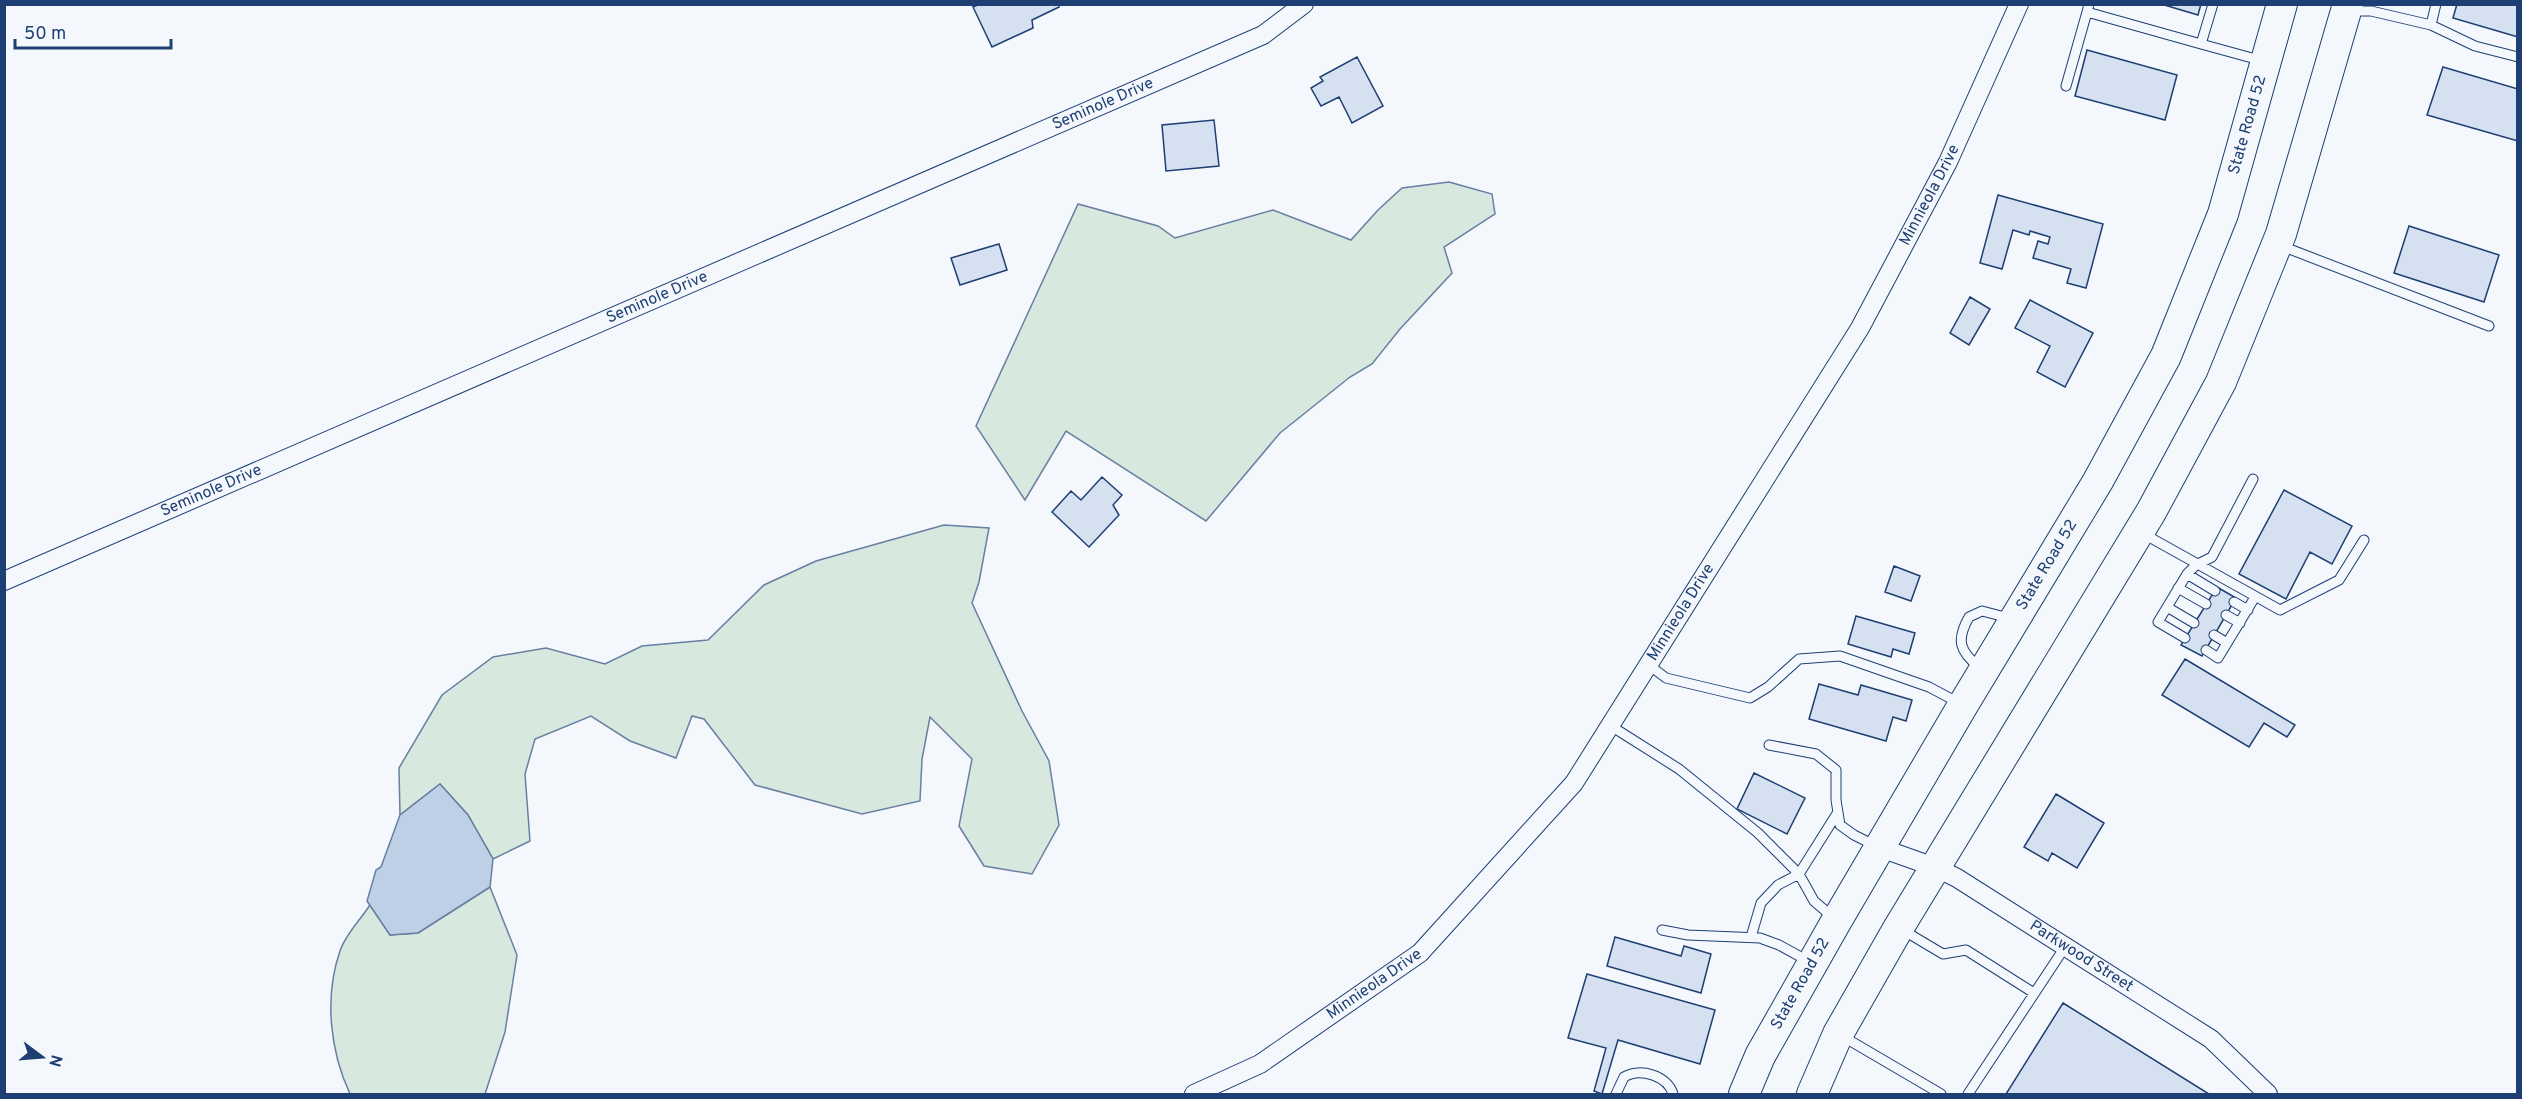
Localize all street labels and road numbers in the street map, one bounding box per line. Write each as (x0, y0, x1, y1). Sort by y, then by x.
street label: State Road 52 (2225, 73, 2271, 177)
street label: Seminole Drive (1049, 74, 1157, 135)
street label: Minnieola Drive (1895, 142, 1964, 249)
street label: Seminole Drive (603, 267, 711, 328)
street label: Seminole Drive (158, 460, 265, 522)
street label: State Road 52 (2012, 516, 2082, 614)
street label: Minnieola Drive (1643, 560, 1719, 665)
street label: Parkwood Street (2025, 916, 2137, 997)
street label: State Road 52 (1767, 935, 1835, 1033)
street label: Minnieola Drive (1323, 945, 1426, 1024)

